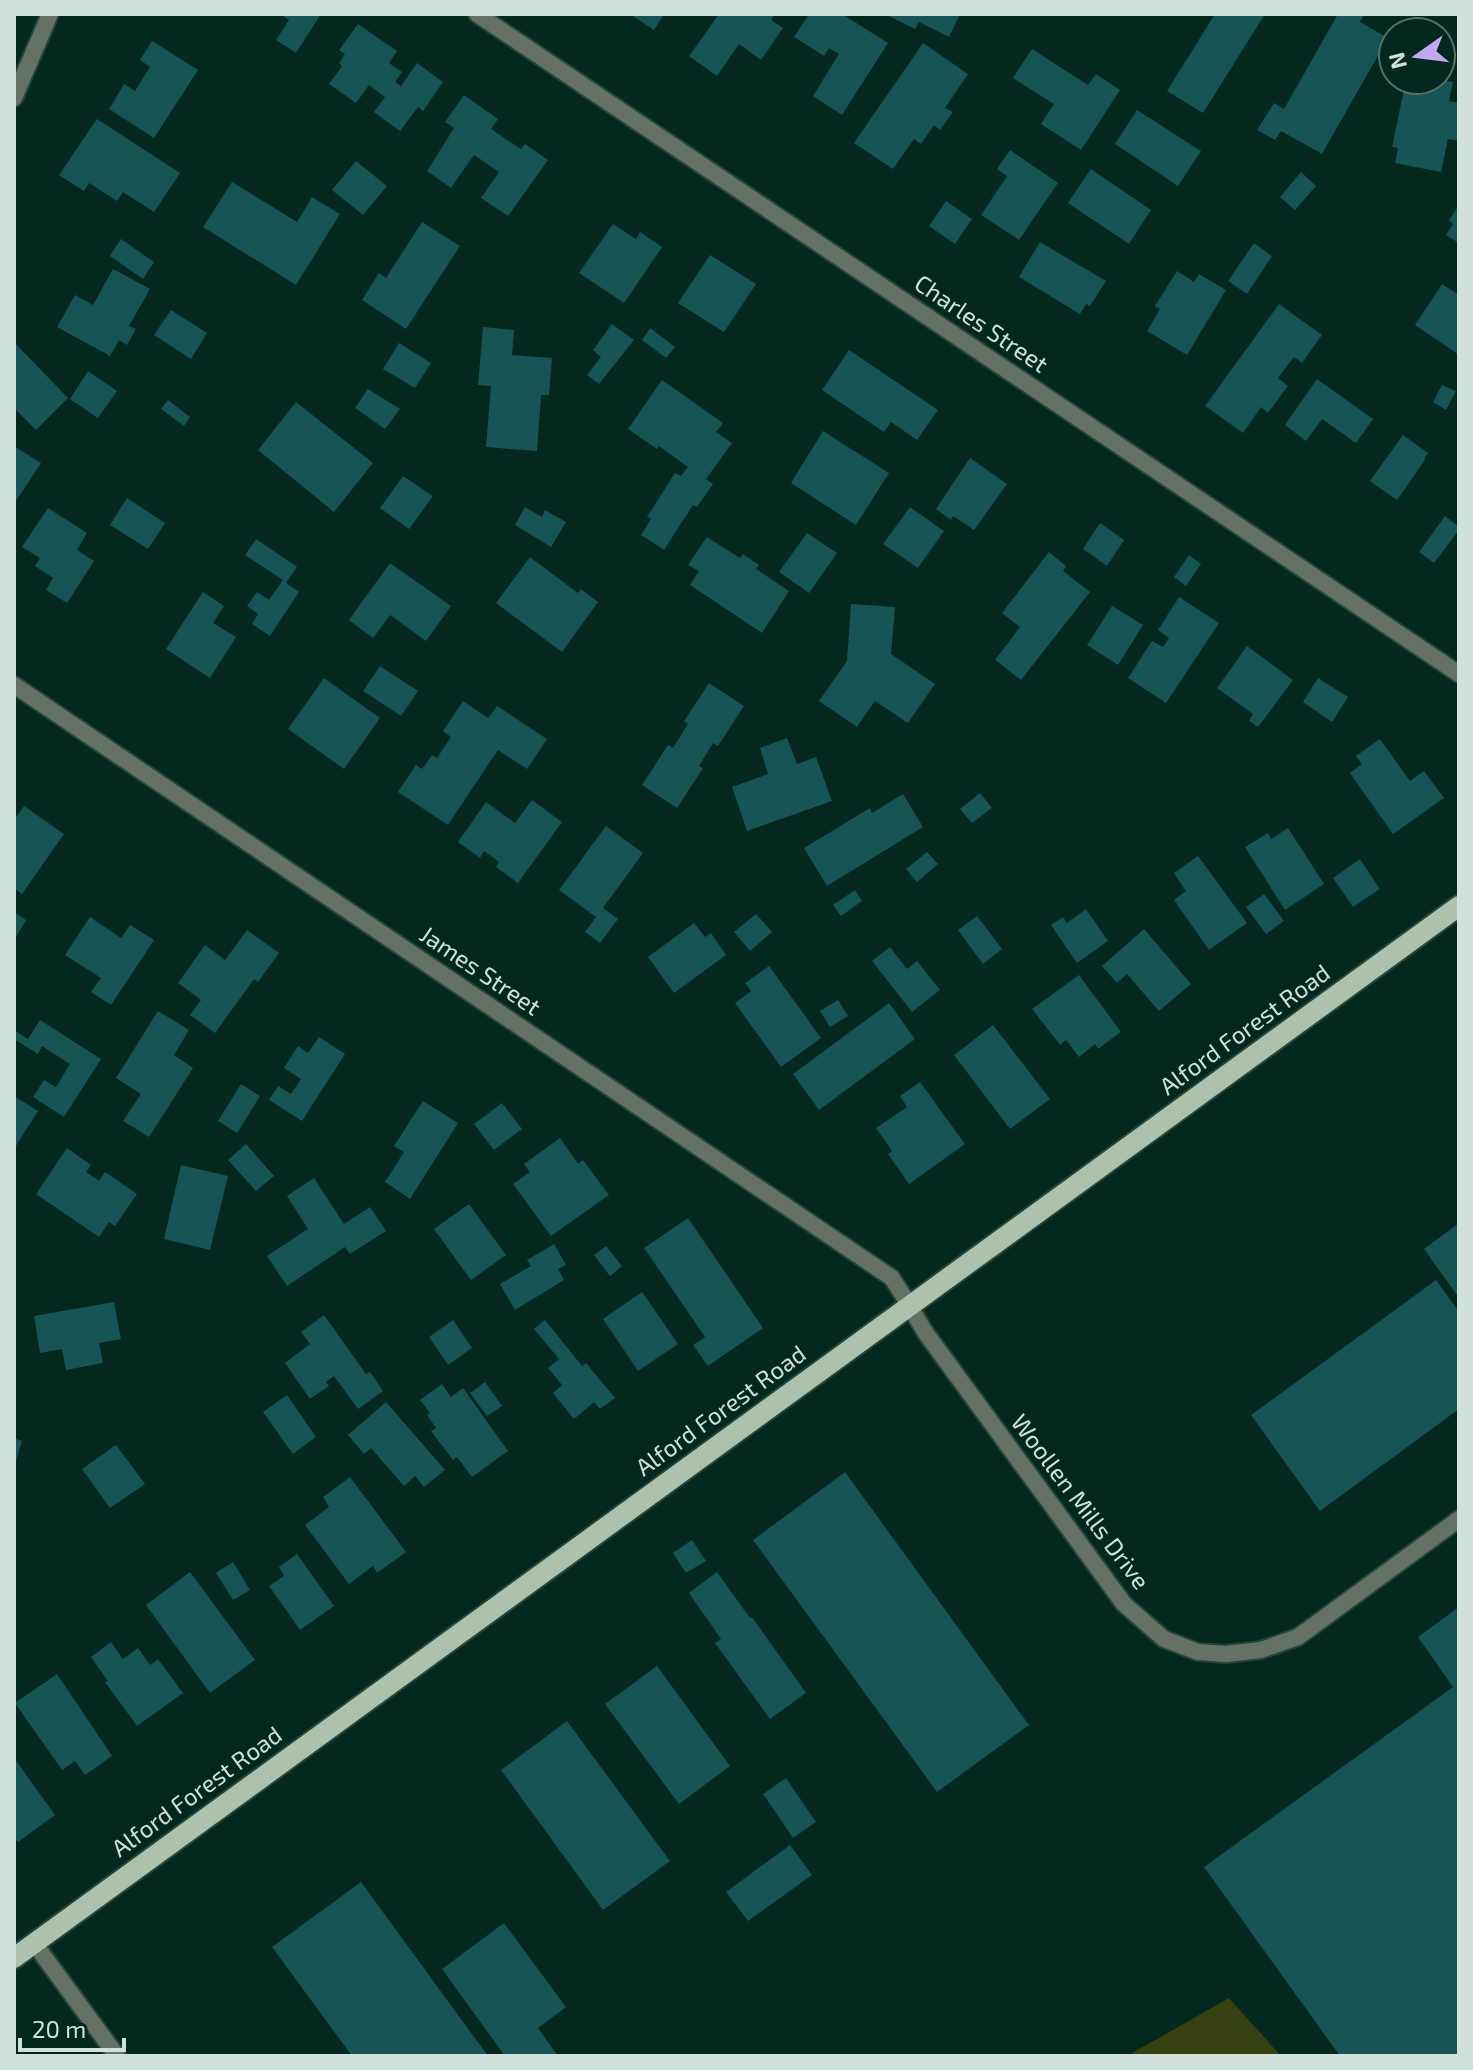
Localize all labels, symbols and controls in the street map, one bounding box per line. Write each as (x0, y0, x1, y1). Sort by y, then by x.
north arrow (1377, 16, 1457, 96)
text: N (1382, 50, 1411, 72)
street label: Charles Street (910, 267, 1054, 378)
street label: James Street (415, 919, 547, 1021)
street label: Alford Forest Road (1153, 957, 1335, 1100)
street label: Alford Forest Road (629, 1338, 811, 1481)
street label: Woollen Mills Drive (1006, 1408, 1157, 1594)
street label: Alford Forest Road (105, 1719, 287, 1862)
scale bar (20, 2002, 124, 2052)
text: 20 m (32, 2014, 86, 2043)

